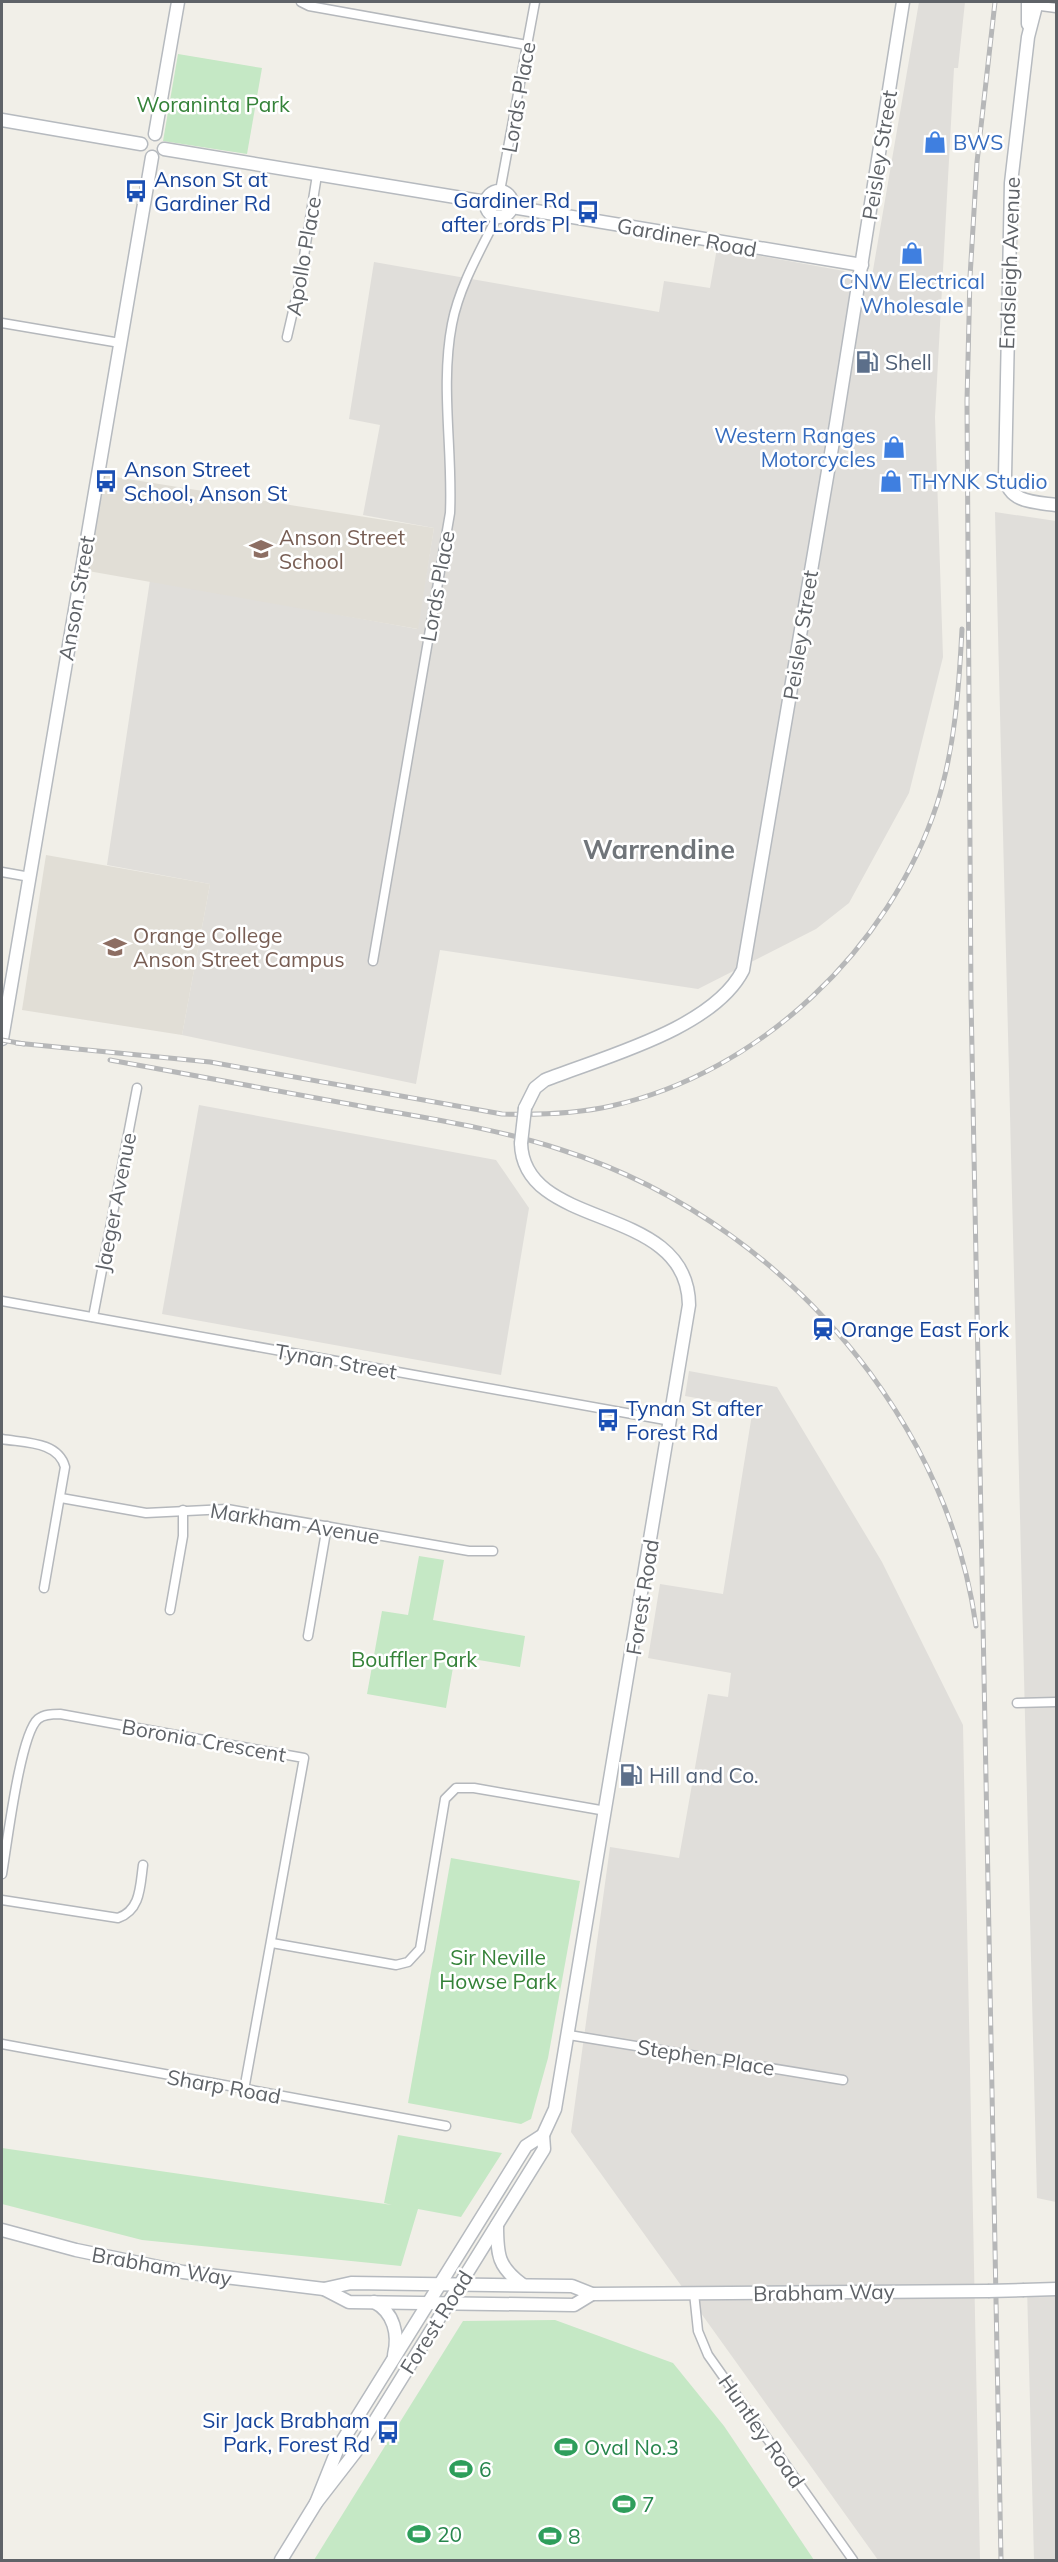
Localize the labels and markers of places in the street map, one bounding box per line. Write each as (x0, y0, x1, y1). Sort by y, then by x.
shop icon: BWS (922, 129, 948, 155)
place label: BWS (953, 129, 1003, 155)
place label: Anson St at Gardiner Rd (154, 166, 271, 216)
bus stop icon: Anson St at Gardiner Rd (123, 178, 149, 204)
place label: Gardiner Rd after Lords Pl (441, 187, 570, 237)
bus stop icon: Gardiner Rd after Lords Pl (575, 199, 601, 225)
shop icon: CNW Electrical Wholesale (899, 240, 925, 266)
place label: CNW Electrical Wholesale (839, 268, 985, 318)
fuel station icon: Shell (854, 349, 880, 375)
place label: Shell (885, 349, 932, 375)
place label: Western Ranges Motorcycles (714, 422, 876, 472)
shop icon: Western Ranges Motorcycles (881, 434, 907, 460)
place label: Anson Street School, Anson St (124, 456, 287, 506)
bus stop icon: Anson Street School, Anson St (93, 468, 119, 494)
shop icon: THYNK Studio (878, 468, 904, 494)
place label: THYNK Studio (909, 468, 1047, 494)
place label: Anson Street School (279, 524, 405, 574)
school or university icon: Anson Street School (248, 536, 274, 562)
place label: Orange College Anson Street Campus (133, 922, 345, 972)
school or university icon: Orange College Anson Street Campus (102, 934, 128, 960)
station icon: Orange East Fork (810, 1316, 836, 1342)
place label: Orange East Fork (841, 1316, 1009, 1342)
place label: Tynan St after Forest Rd (626, 1395, 763, 1445)
bus stop icon: Tynan St after Forest Rd (595, 1407, 621, 1433)
fuel station icon: Hill and Co. (618, 1762, 644, 1788)
place label: Hill and Co. (649, 1762, 759, 1788)
place label: Sir Jack Brabham Park, Forest Rd (202, 2407, 370, 2457)
bus stop icon: Sir Jack Brabham Park, Forest Rd (375, 2419, 401, 2445)
sports icon: Oval No.3 (553, 2434, 579, 2460)
place label: Oval No.3 (584, 2434, 679, 2460)
sports icon: 6 (448, 2456, 474, 2482)
place label: 6 (479, 2456, 492, 2482)
sports icon: 7 (611, 2491, 637, 2517)
place label: 7 (642, 2491, 655, 2517)
sports icon: 20 (406, 2521, 432, 2547)
place label: 20 (437, 2521, 462, 2547)
sports icon: 8 (537, 2523, 563, 2549)
place label: 8 (568, 2523, 581, 2549)

